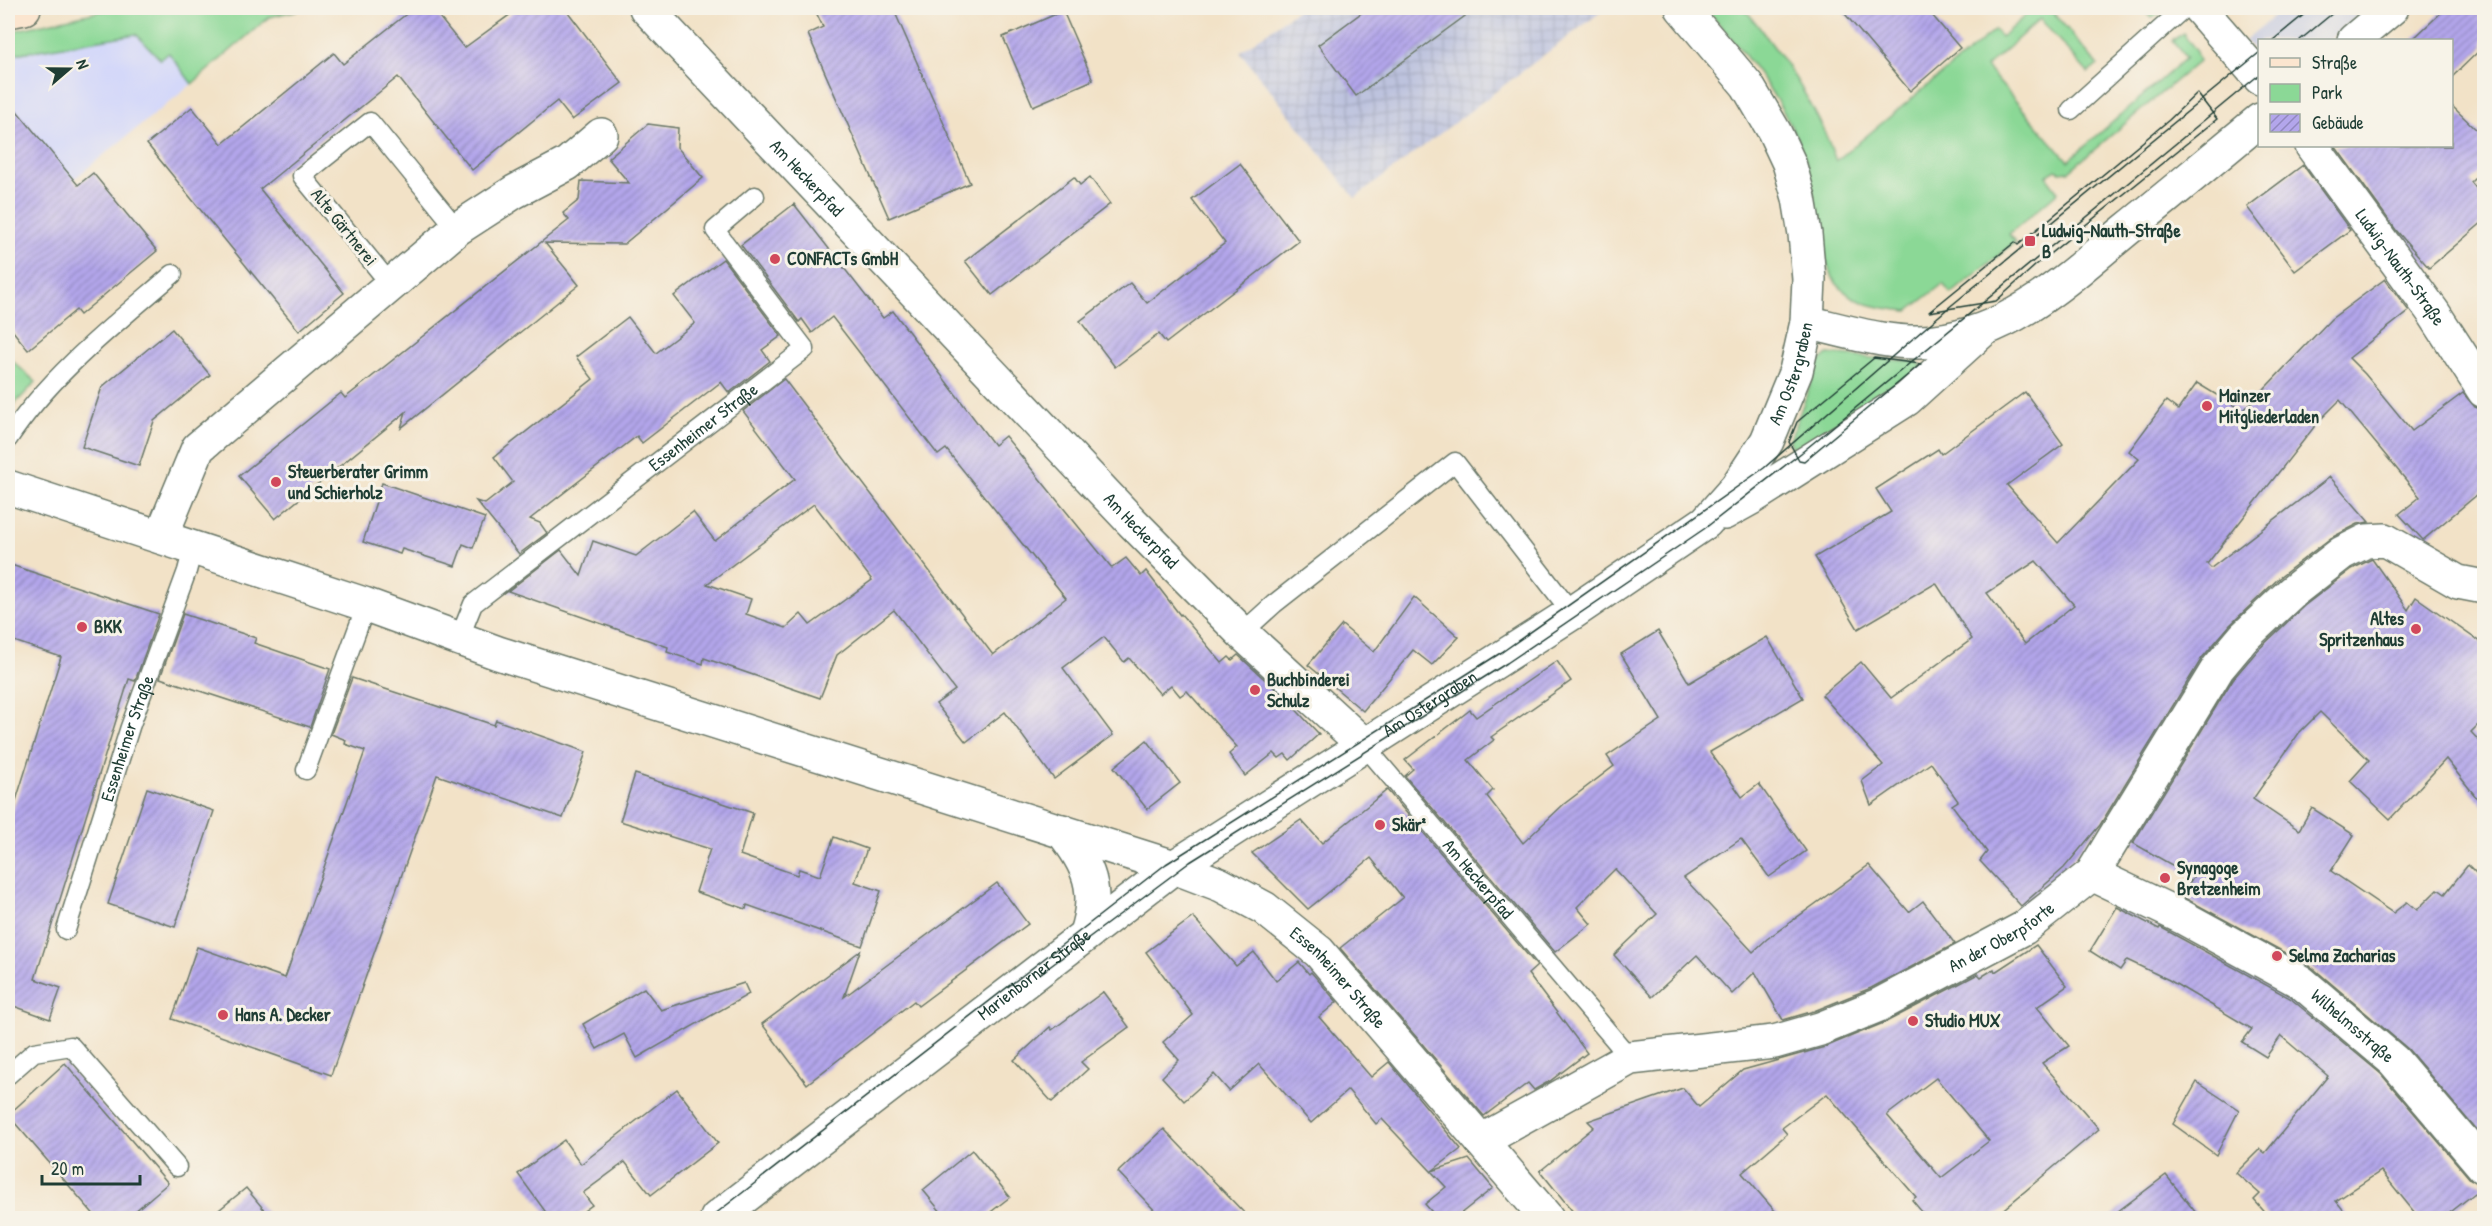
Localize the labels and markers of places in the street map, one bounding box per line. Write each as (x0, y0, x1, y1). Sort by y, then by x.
place label: Ludwig-Nauth-Straße B (2042, 218, 2181, 264)
marker: Ludwig-Nauth-Straße B (2023, 234, 2037, 248)
place label: CONFACTs GmbH (787, 246, 899, 271)
marker: CONFACTs GmbH (768, 252, 782, 266)
place label: Mainzer Mitgliederladen (2219, 383, 2319, 430)
marker: Mainzer Mitgliederladen (2200, 399, 2214, 413)
place label: Steuerberater Grimm und Schierholz (288, 459, 428, 505)
marker: Steuerberater Grimm und Schierholz (269, 475, 283, 489)
place label: Altes Spritzenhaus (2319, 606, 2404, 653)
place label: BKK (94, 614, 123, 639)
marker: BKK (75, 620, 89, 634)
marker: Altes Spritzenhaus (2409, 622, 2423, 636)
place label: Buchbinderei Schulz (1267, 667, 1350, 713)
marker: Buchbinderei Schulz (1248, 683, 1262, 697)
place label: Skär² (1392, 812, 1427, 837)
marker: Skär² (1373, 818, 1387, 832)
place label: Synagoge Bretzenheim (2177, 855, 2260, 901)
marker: Synagoge Bretzenheim (2158, 871, 2172, 885)
place label: Selma Zacharias (2289, 943, 2395, 968)
marker: Selma Zacharias (2270, 949, 2284, 963)
place label: Hans A. Decker (235, 1002, 331, 1027)
marker: Hans A. Decker (216, 1008, 230, 1022)
place label: Studio MUX (1925, 1008, 2001, 1033)
marker: Studio MUX (1906, 1014, 1920, 1028)

